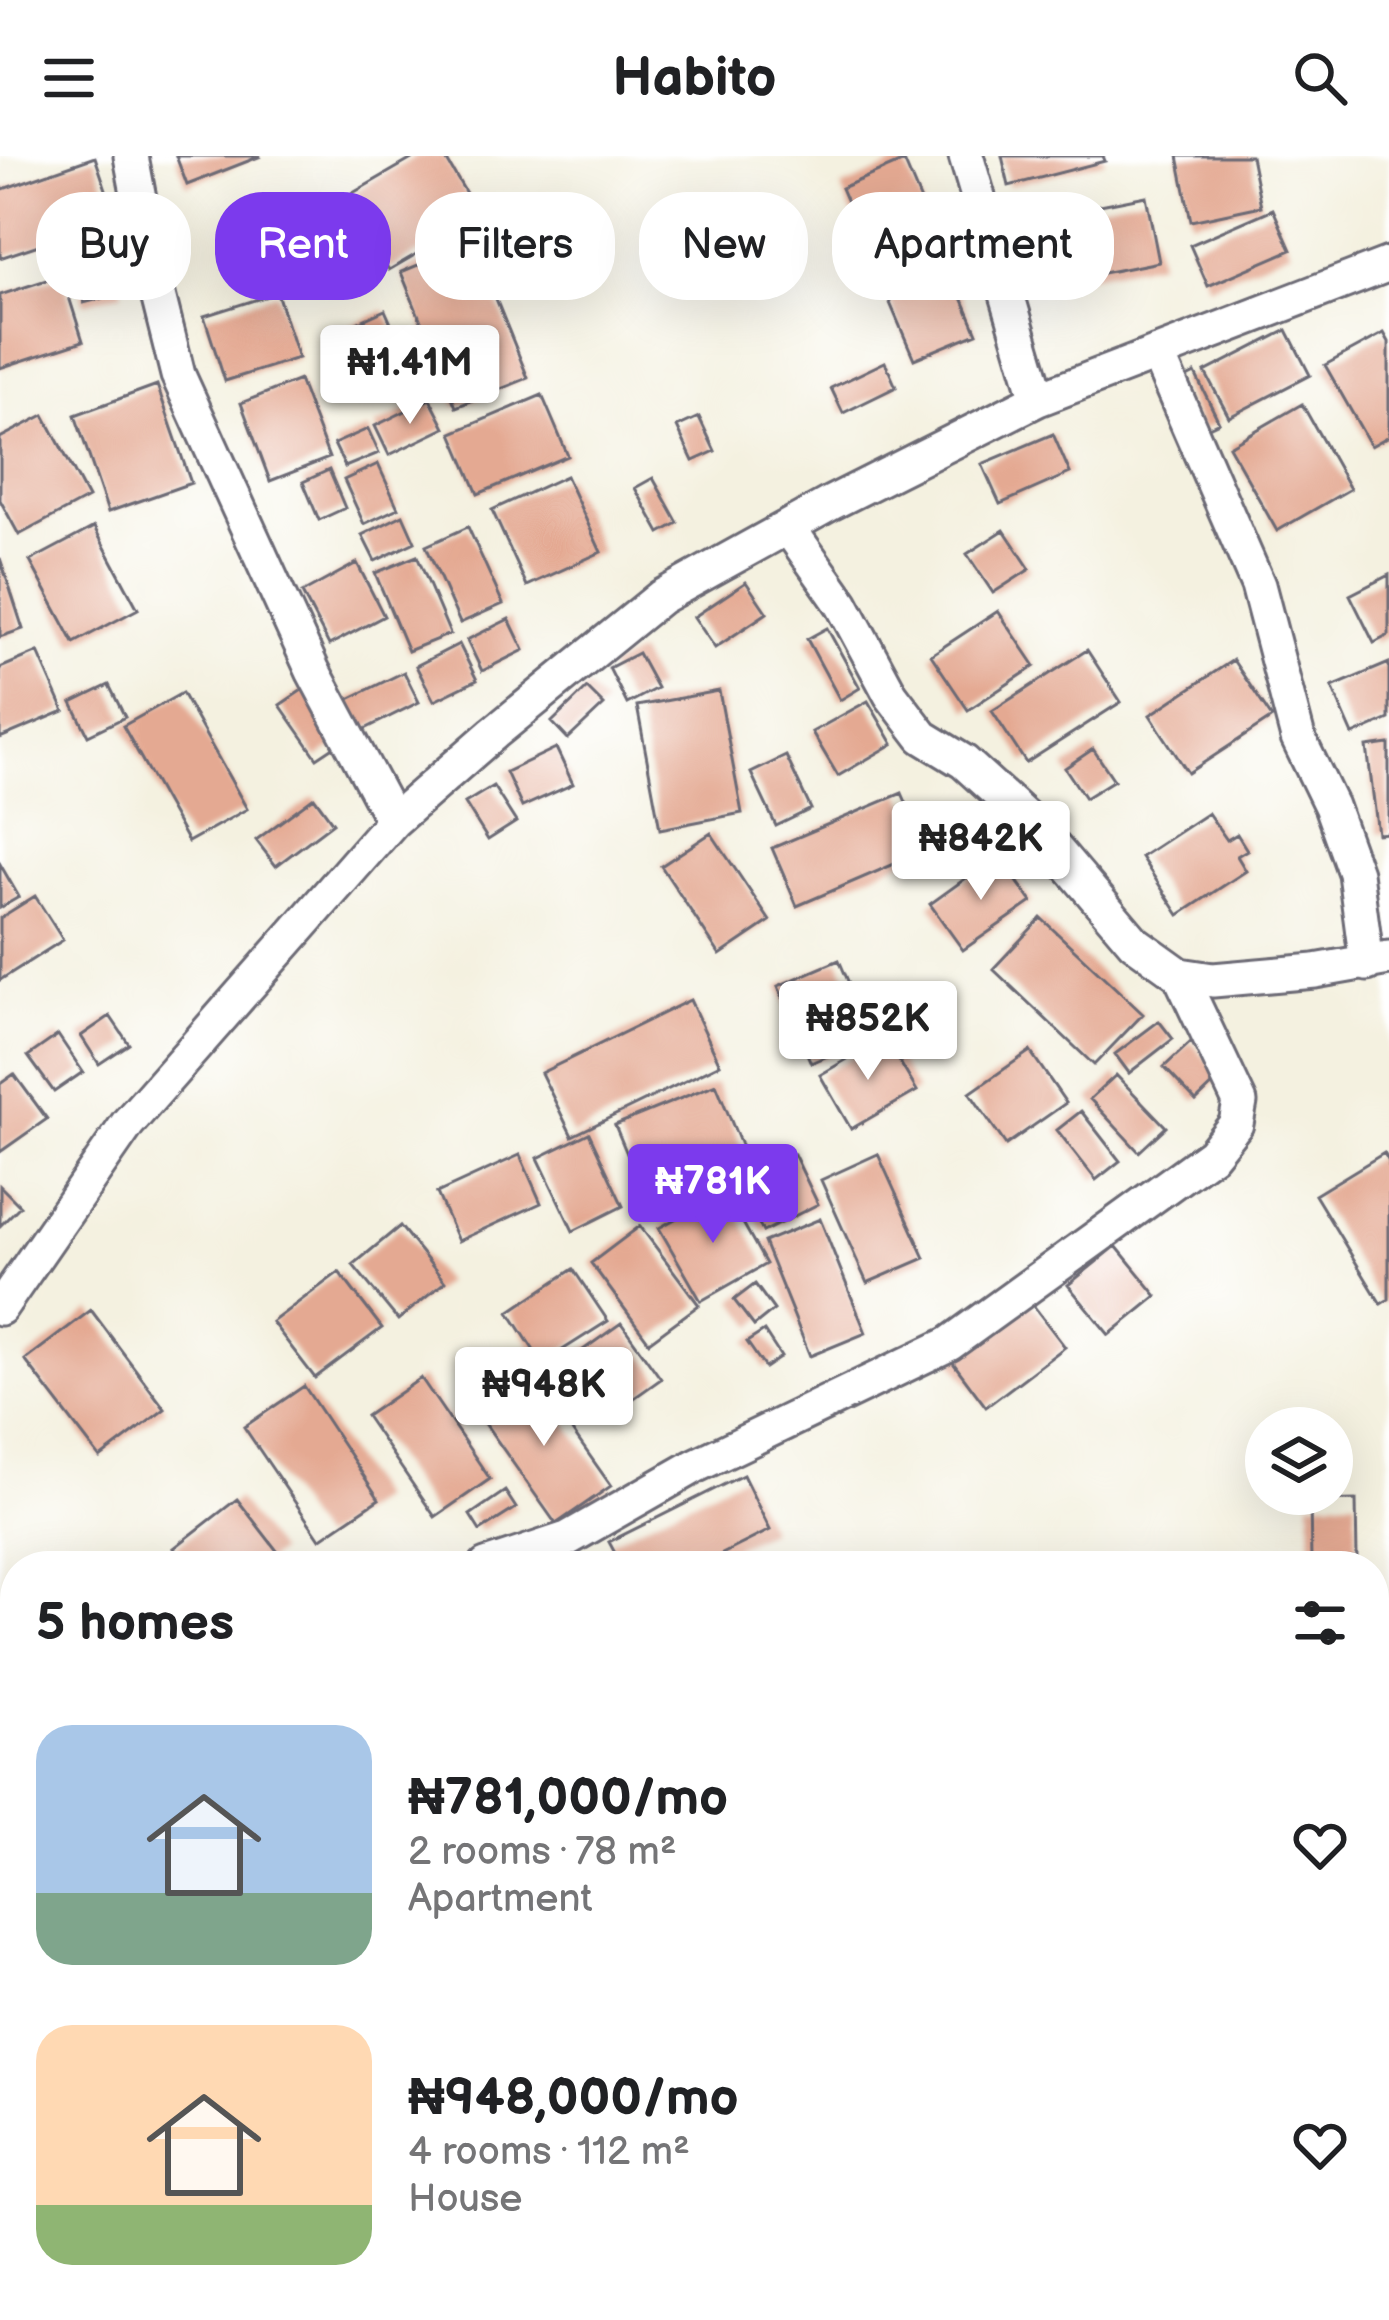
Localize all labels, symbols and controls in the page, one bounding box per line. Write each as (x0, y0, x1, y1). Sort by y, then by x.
icon: menu (36, 45, 102, 111)
icon: search (1287, 45, 1353, 111)
text: Habito (613, 46, 776, 111)
chip: Buy (36, 192, 191, 300)
chip: Rent (215, 192, 391, 300)
chip: Filters (415, 192, 615, 300)
chip: New (639, 192, 808, 300)
chip: Apartment (832, 192, 1114, 300)
pin: ₦1.41M (312, 325, 508, 427)
text: ₦1.41M (347, 340, 473, 387)
pin: ₦842K (897, 801, 1065, 903)
text: ₦842K (919, 816, 1043, 863)
pin: ₦852K (784, 981, 952, 1083)
text: ₦852K (806, 996, 930, 1043)
pin: ₦781K (629, 1144, 797, 1246)
text: ₦781K (655, 1159, 771, 1206)
pin: ₦948K (460, 1347, 628, 1449)
text: ₦948K (482, 1362, 606, 1409)
map controls (1245, 1407, 1353, 1515)
button: layers (1245, 1407, 1353, 1515)
icon: filters (1287, 1590, 1353, 1656)
text: 5 homes (36, 1593, 234, 1654)
text: ₦781,000/mo (408, 1768, 728, 1829)
icon: home (132, 1773, 276, 1917)
icon: heart (1287, 1812, 1353, 1878)
text: 2 rooms · 78 m² (408, 1829, 677, 1876)
text: Apartment (408, 1876, 592, 1923)
text: ₦948,000/mo (408, 2068, 739, 2129)
icon: home (132, 2073, 276, 2217)
icon: heart (1287, 2112, 1353, 2178)
text: 4 rooms · 112 m² (408, 2129, 690, 2176)
text: House (408, 2176, 522, 2223)

